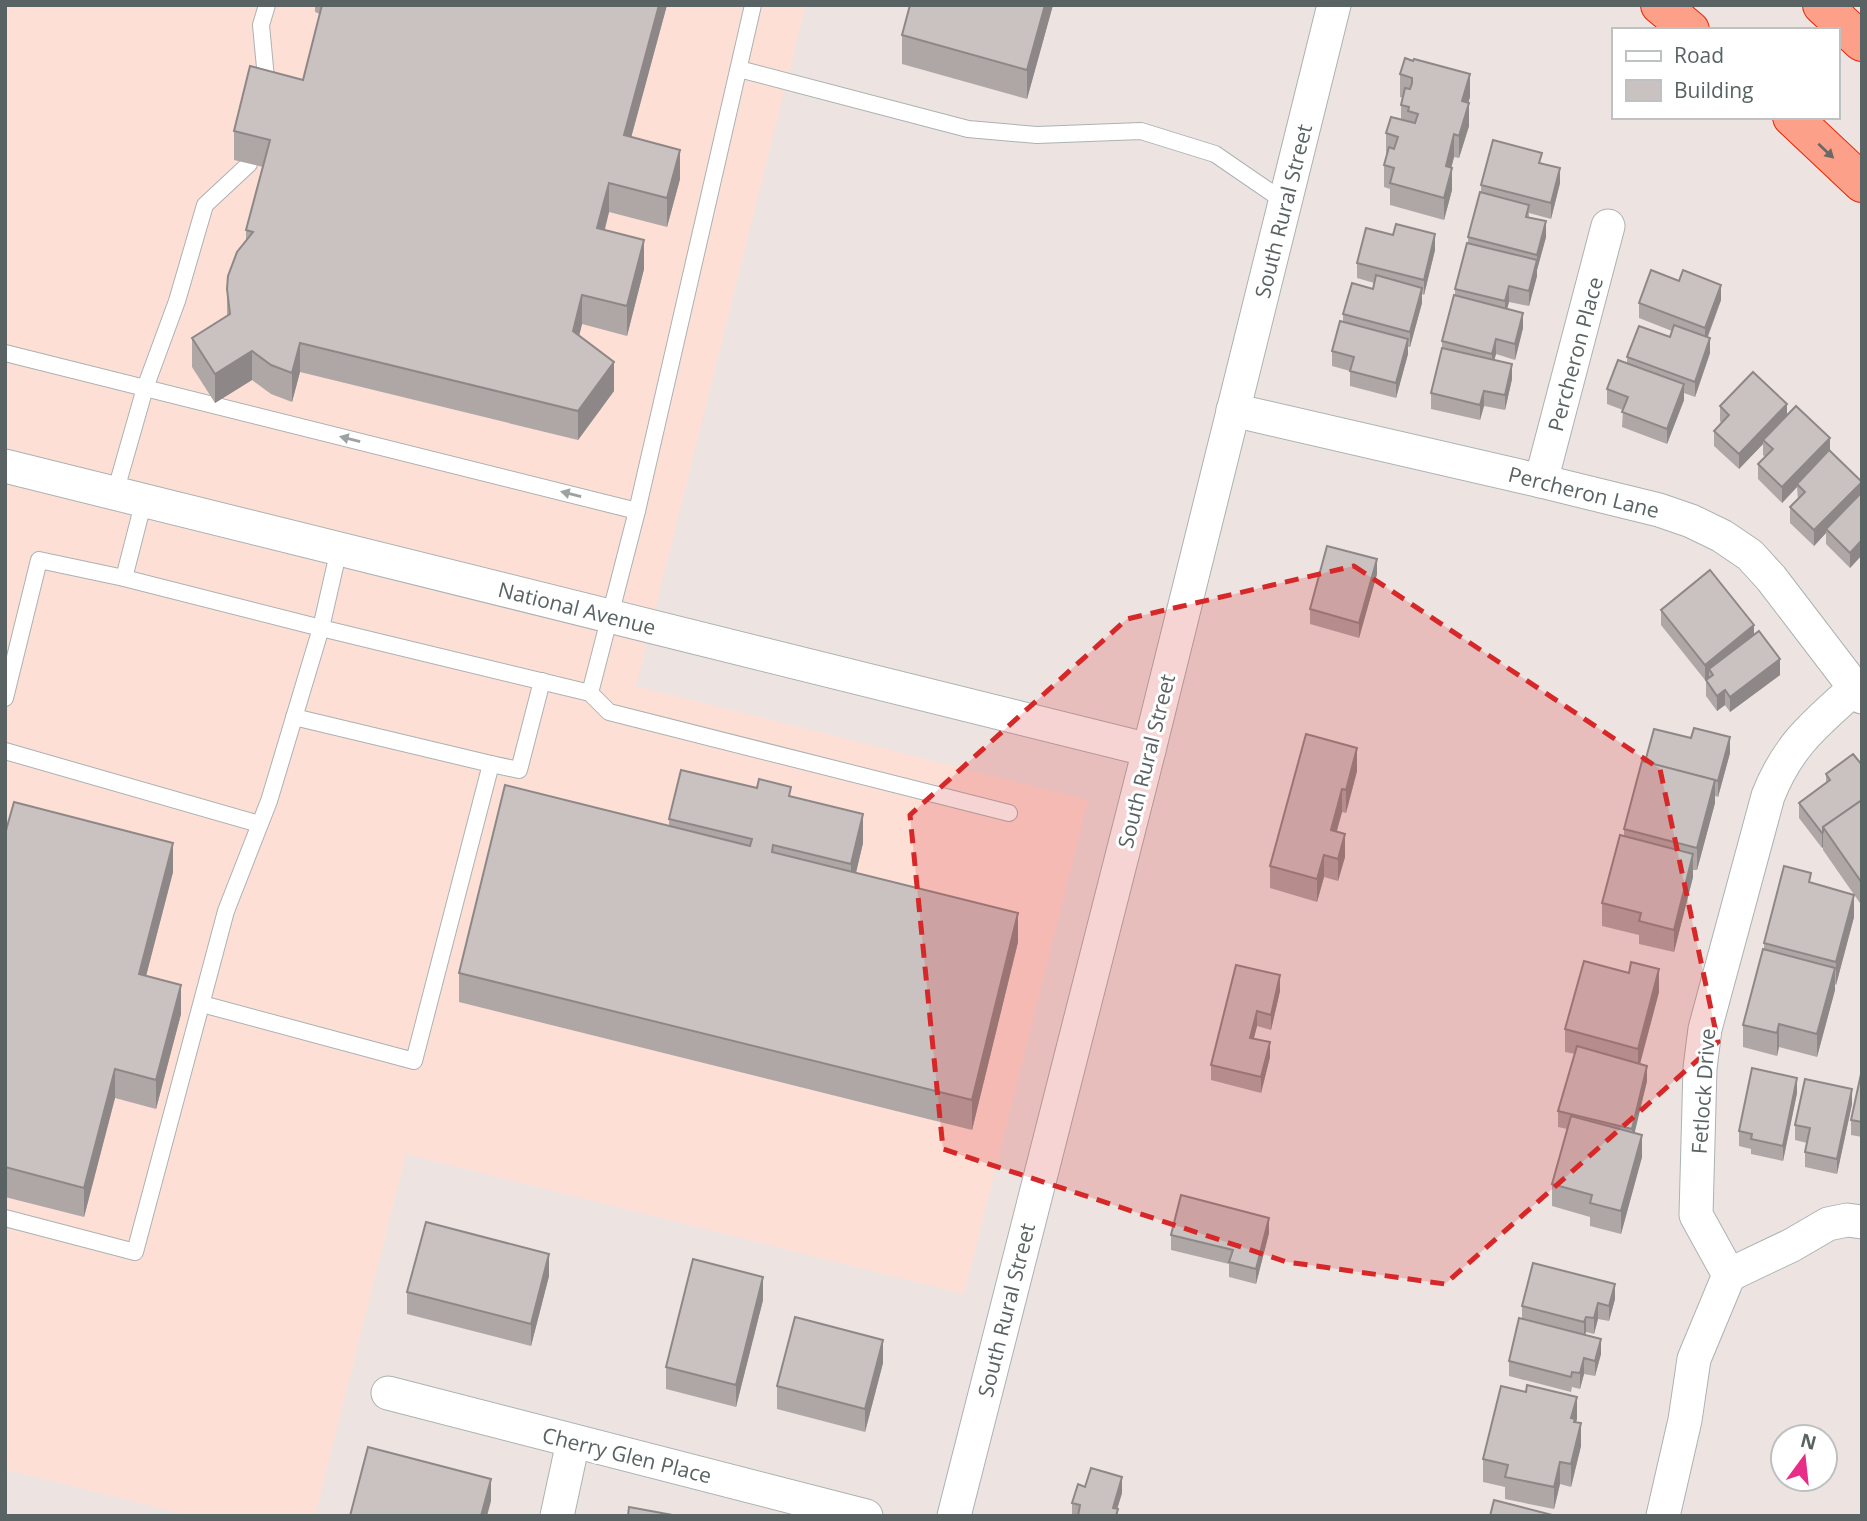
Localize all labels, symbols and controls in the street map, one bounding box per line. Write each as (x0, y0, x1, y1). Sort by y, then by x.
legend (1612, 28, 1839, 119)
text: Road (1674, 41, 1724, 69)
text: Building (1674, 76, 1753, 104)
street label: South Rural Street (1248, 121, 1318, 301)
one-way arrow (1817, 142, 1834, 158)
street label: Percheron Place (1541, 274, 1609, 434)
one-way arrow (339, 433, 361, 444)
street label: Percheron Lane (1506, 460, 1662, 524)
one-way arrow (560, 488, 582, 499)
street label: National Avenue (495, 575, 659, 641)
street label: South Rural Street (1111, 671, 1181, 851)
street label: Fetlock Drive (1685, 1027, 1721, 1155)
street label: South Rural Street (971, 1220, 1041, 1400)
street label: Cherry Glen Place (540, 1420, 714, 1490)
north arrow (1769, 1423, 1839, 1493)
text: N (1798, 1427, 1819, 1456)

